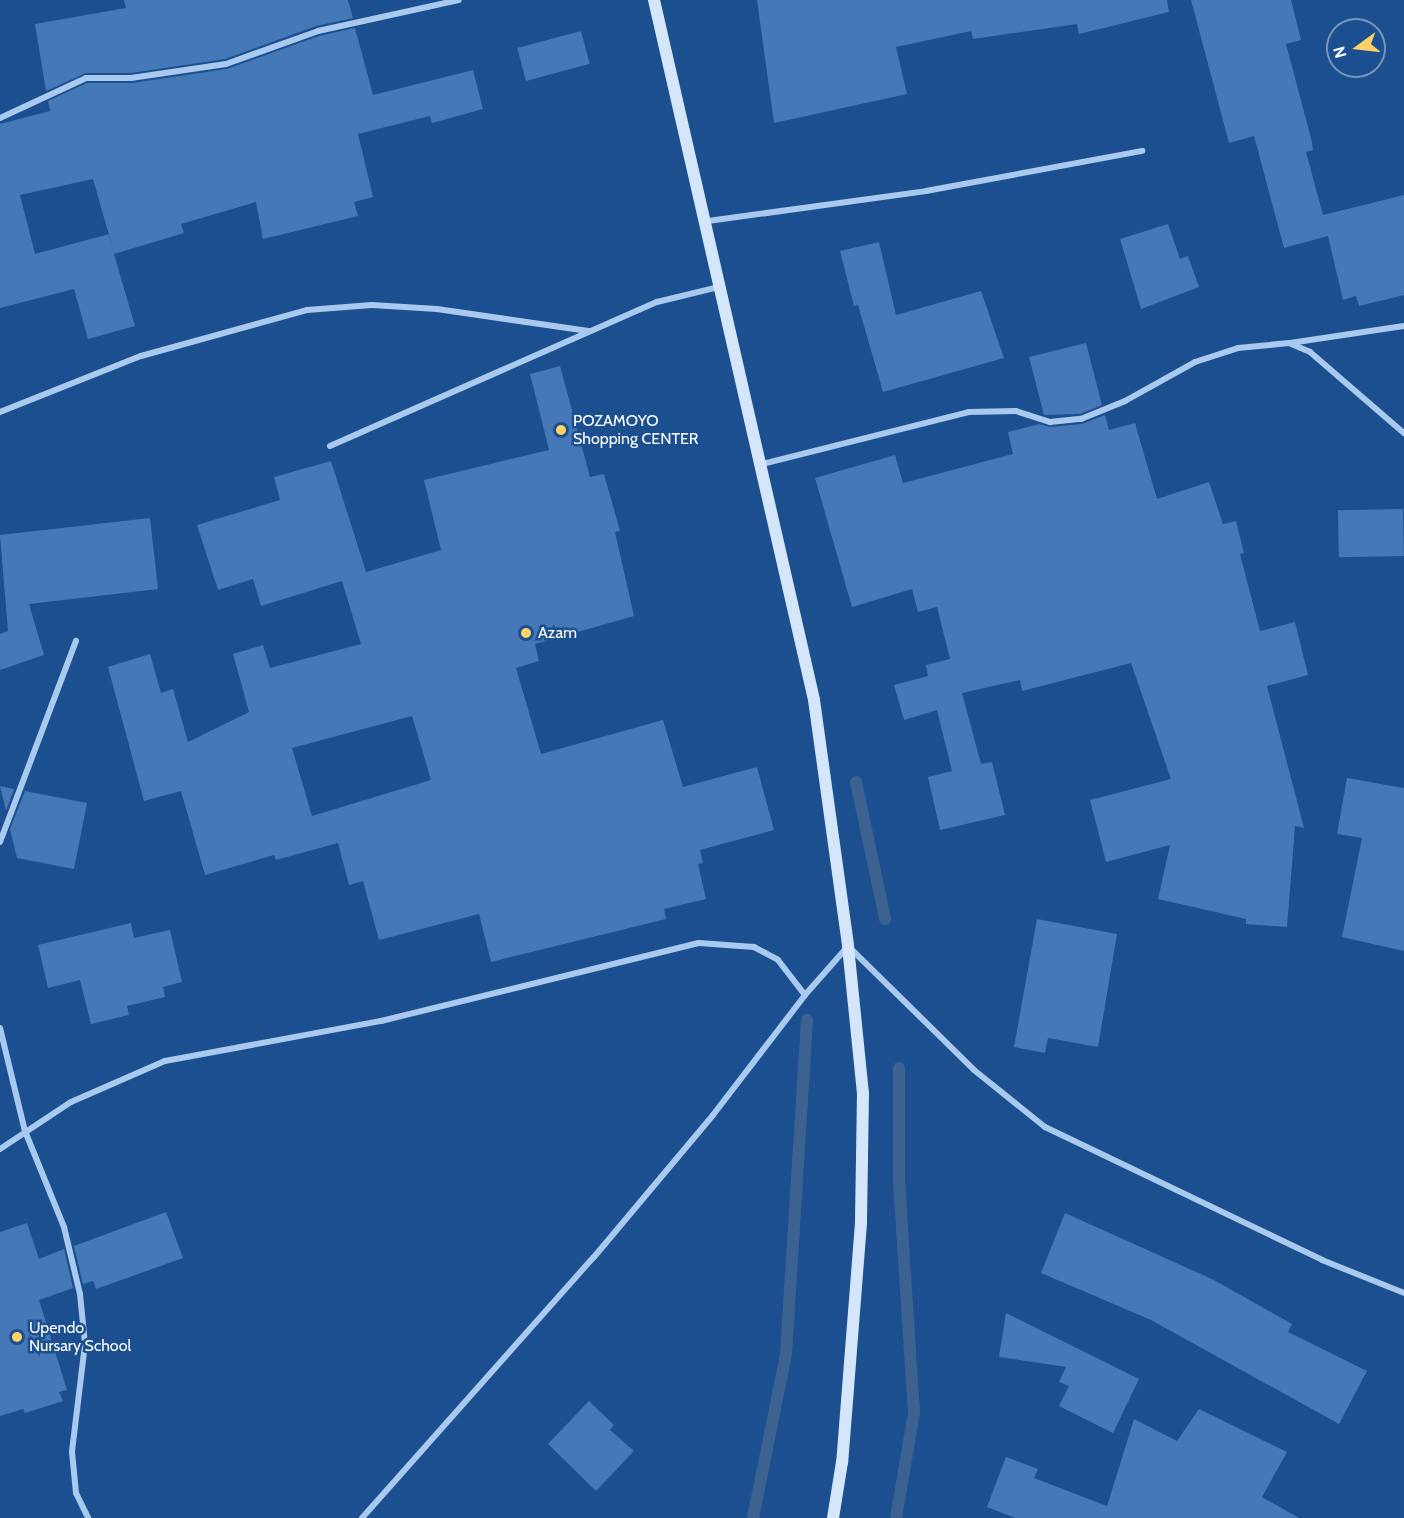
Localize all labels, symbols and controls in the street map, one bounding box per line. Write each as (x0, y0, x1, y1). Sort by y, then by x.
north arrow (1326, 18, 1386, 78)
text: N (1329, 44, 1351, 60)
place label: POZAMOYO Shopping CENTER (573, 411, 698, 449)
marker: POZAMOYO Shopping CENTER (554, 423, 568, 437)
place label: Azam (538, 623, 577, 643)
marker: Azam (519, 626, 533, 640)
place label: Upendo Nursary School (29, 1318, 131, 1356)
marker: Upendo Nursary School (10, 1330, 24, 1344)

